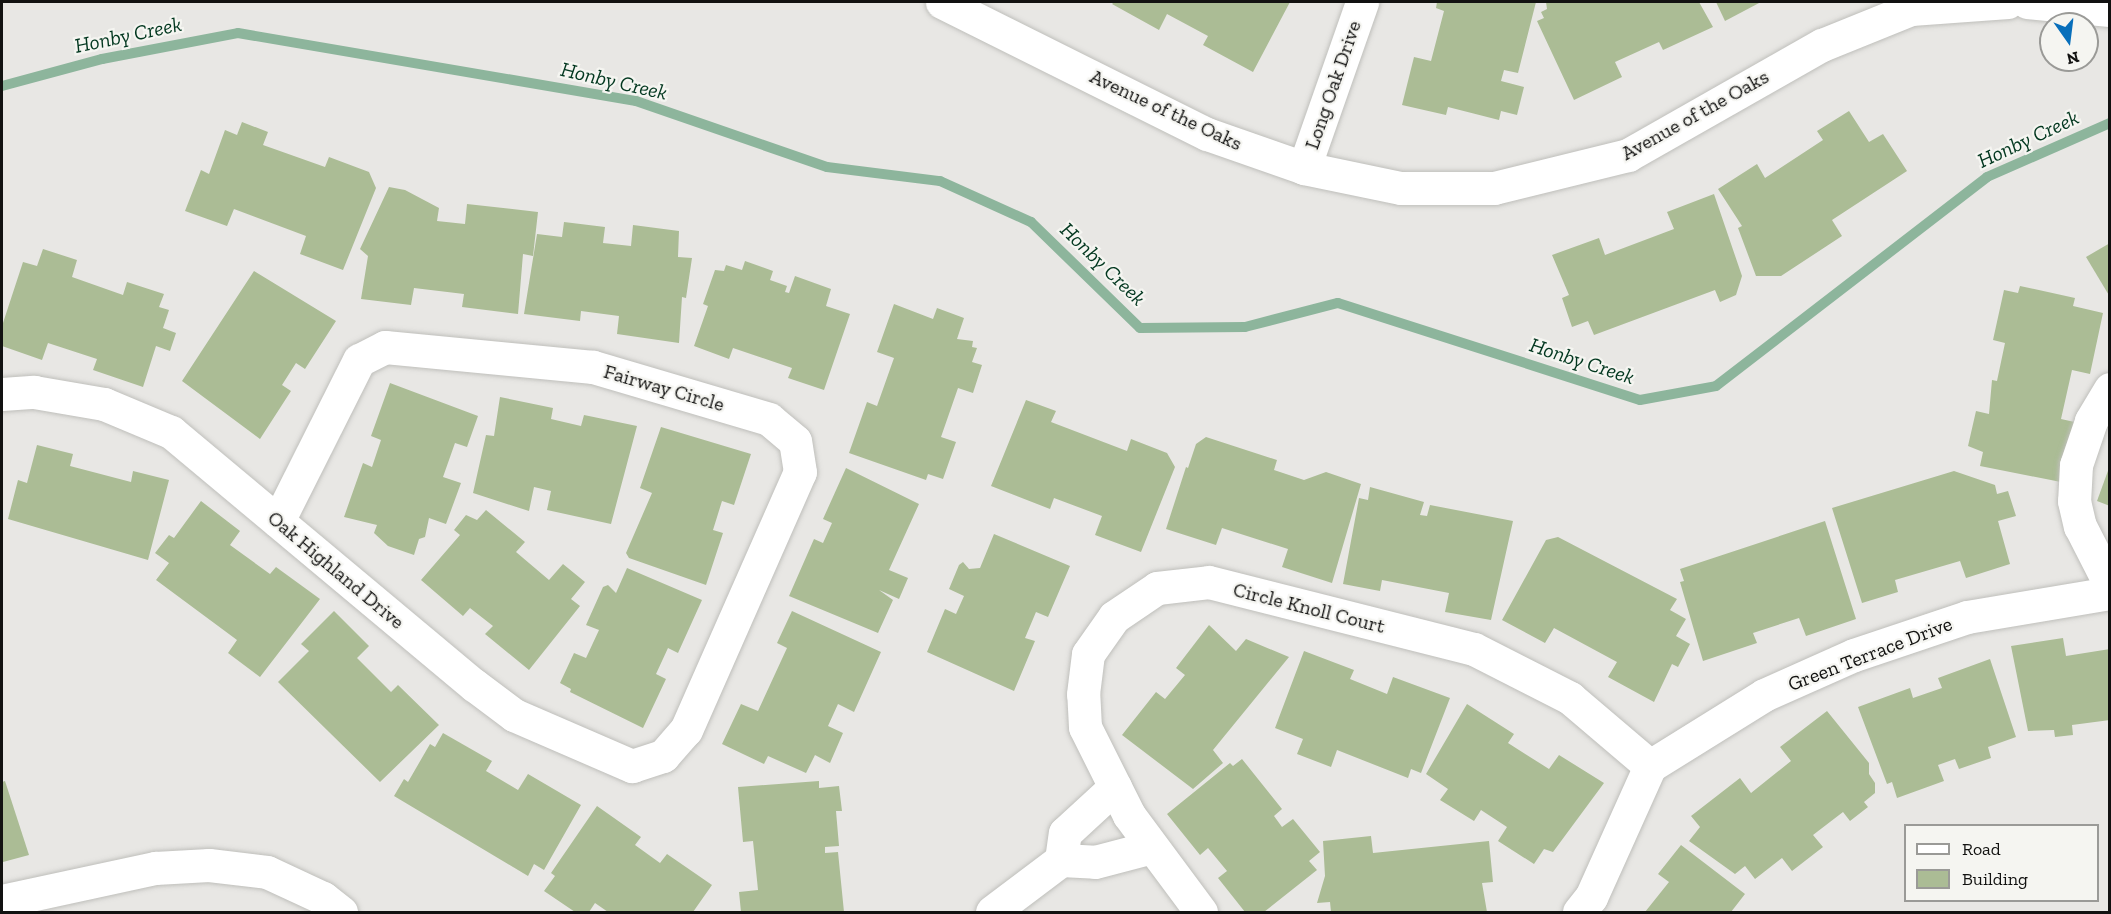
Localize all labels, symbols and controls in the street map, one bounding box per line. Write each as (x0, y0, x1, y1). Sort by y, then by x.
water label: Honby Creek (72, 11, 184, 59)
north arrow (2039, 12, 2099, 72)
street label: Long Oak Drive (1300, 18, 1366, 152)
text: N (2065, 47, 2081, 69)
water label: Honby Creek (558, 56, 670, 106)
street label: Avenue of the Oaks (1086, 64, 1246, 156)
street label: Avenue of the Oaks (1617, 65, 1773, 165)
water label: Honby Creek (1973, 105, 2083, 173)
water label: Honby Creek (1055, 217, 1151, 311)
water label: Honby Creek (1526, 332, 1638, 390)
street label: Fairway Circle (601, 359, 727, 417)
street label: Oak Highland Drive (263, 506, 409, 634)
street label: Circle Knoll Court (1231, 578, 1387, 638)
street label: Green Terrace Drive (1784, 612, 1956, 696)
legend (1904, 824, 2099, 902)
text: Road (1962, 838, 2001, 860)
text: Building (1962, 868, 2028, 890)

